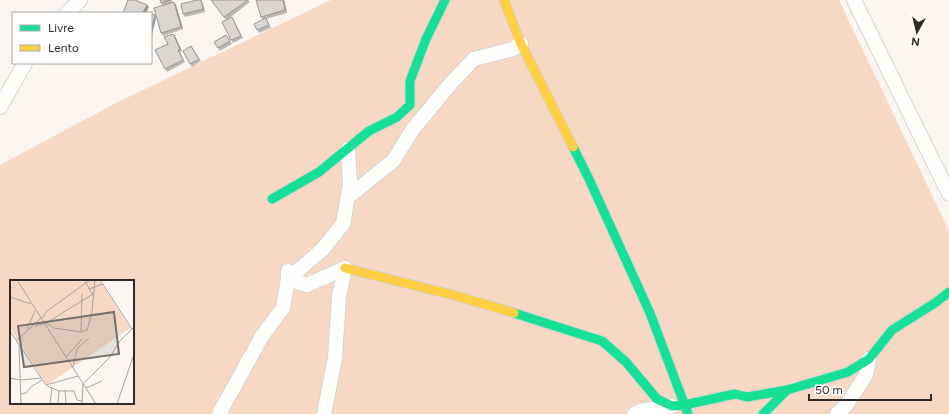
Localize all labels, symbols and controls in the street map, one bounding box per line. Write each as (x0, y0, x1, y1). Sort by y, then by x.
legend (12, 12, 152, 64)
north arrow (897, 12, 937, 52)
text: Livre (48, 21, 74, 35)
text: N (911, 34, 921, 48)
text: Lento (48, 41, 79, 55)
inset map (10, 280, 134, 404)
scale bar (809, 376, 931, 402)
text: 50 m (815, 383, 843, 397)

